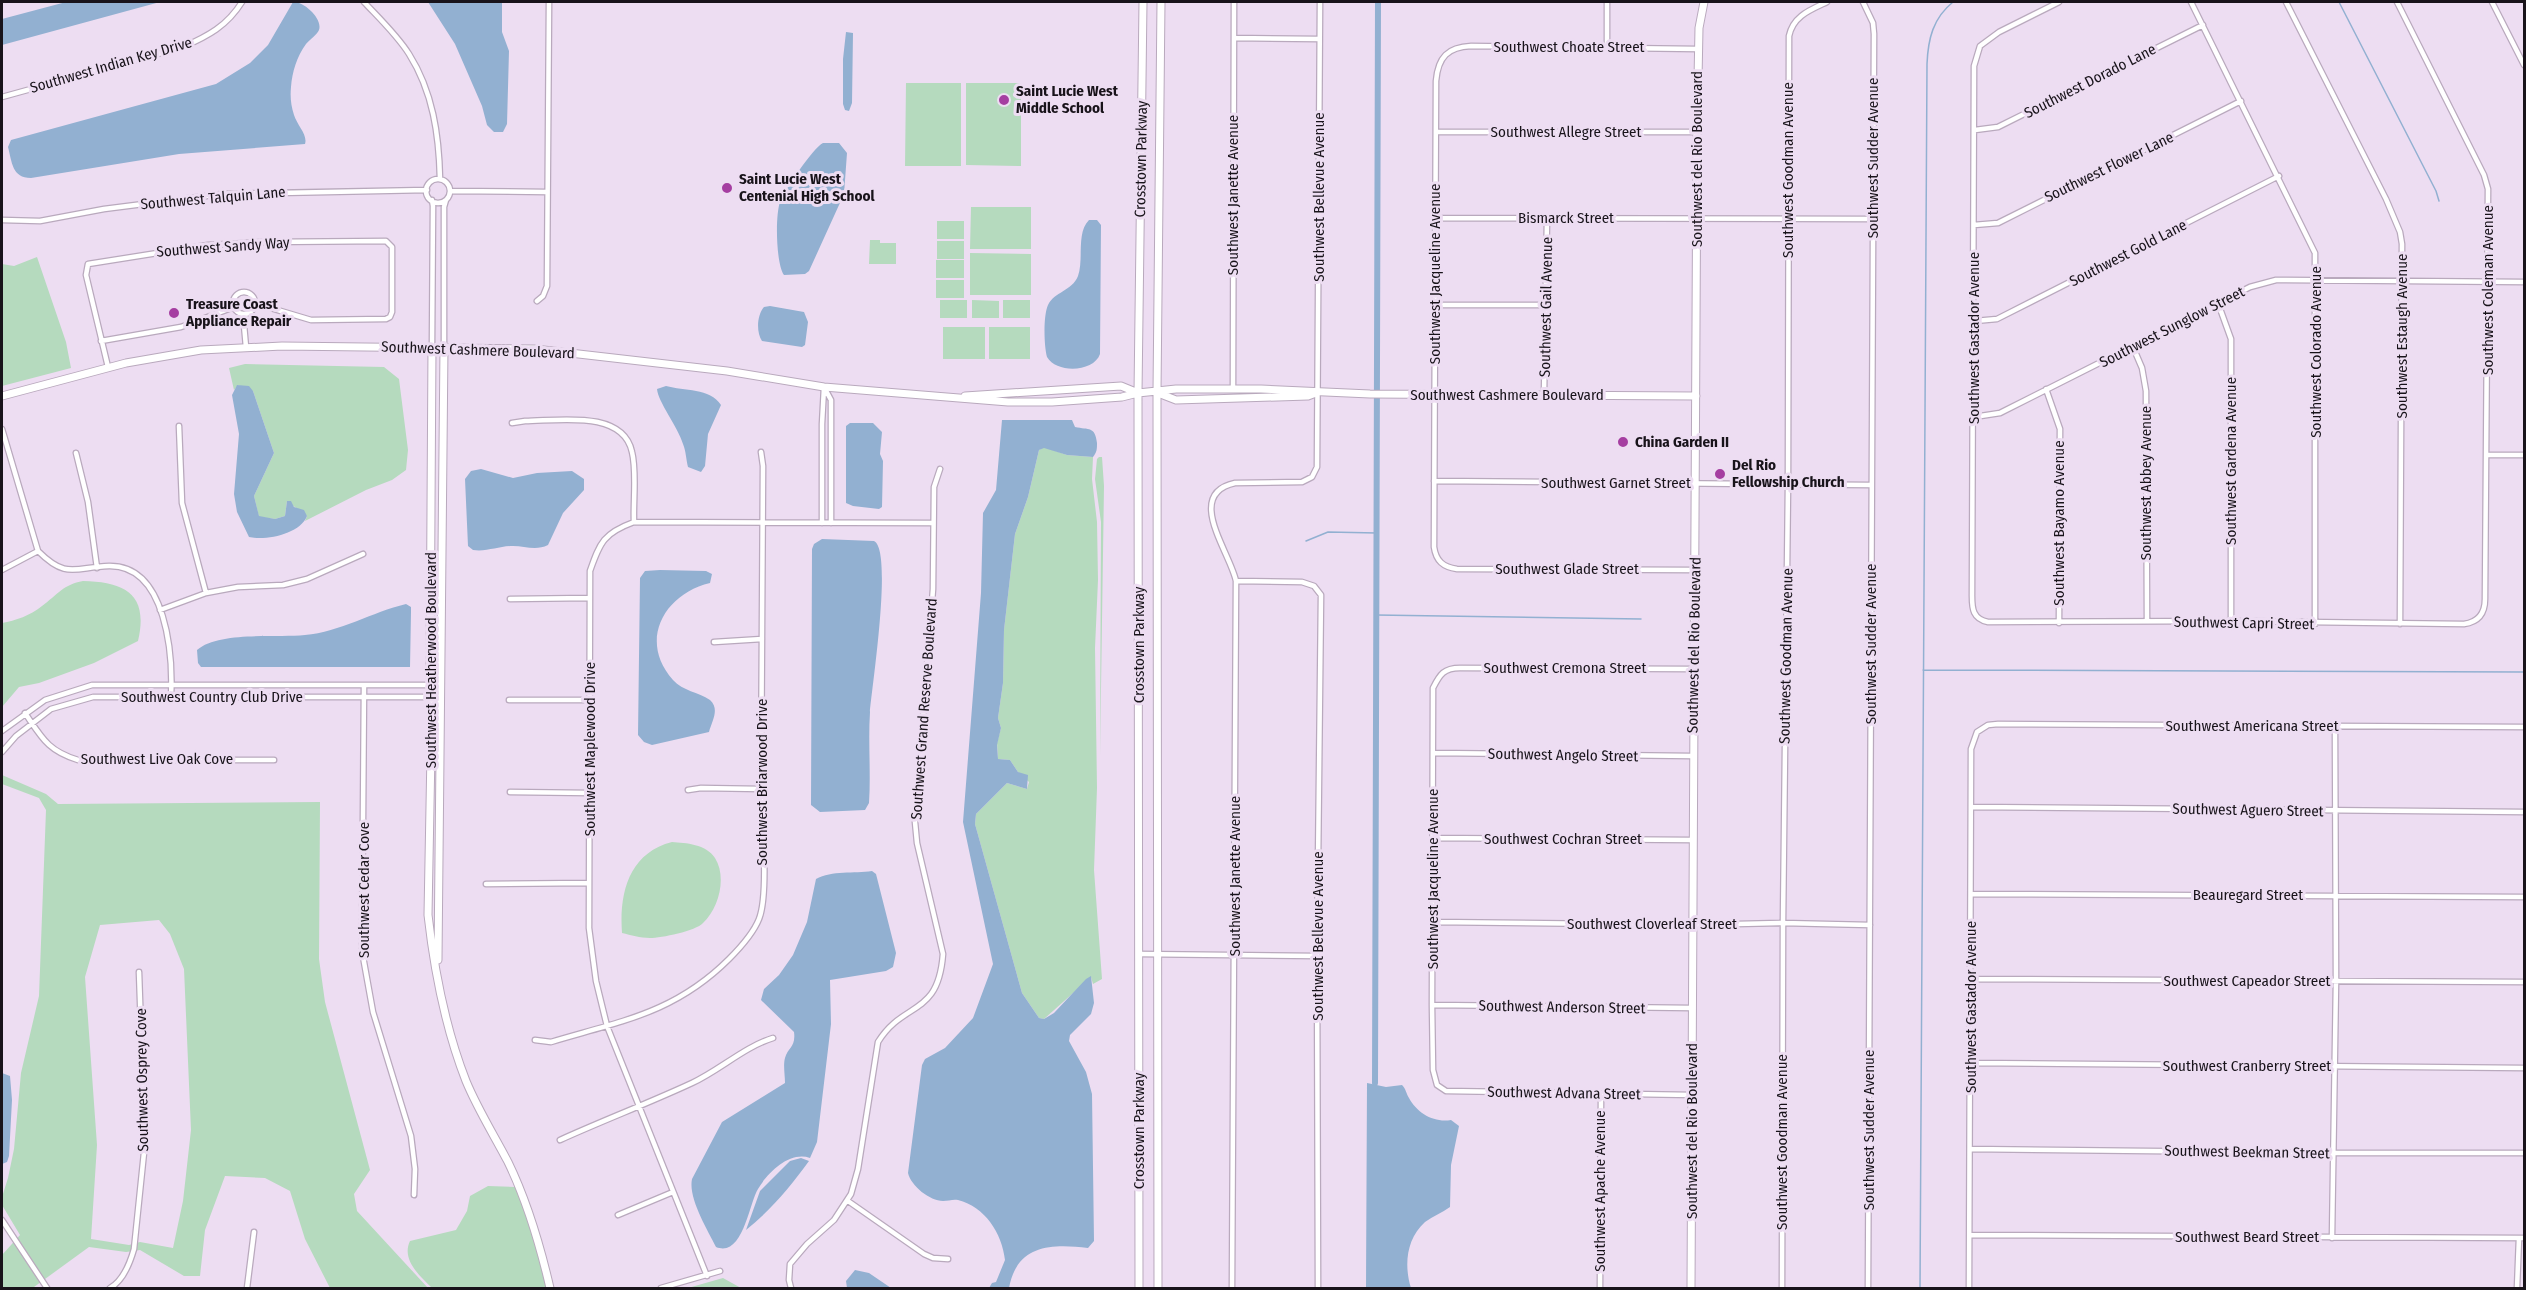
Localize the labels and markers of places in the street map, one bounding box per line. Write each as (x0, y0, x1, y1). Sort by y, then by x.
place label: Saint Lucie West Middle School (1016, 82, 1119, 117)
marker: Saint Lucie West Middle School (997, 93, 1011, 107)
place label: Saint Lucie West Centenial High School (739, 170, 875, 205)
marker: Saint Lucie West Centenial High School (720, 181, 734, 195)
place label: Treasure Coast Appliance Repair (185, 295, 292, 330)
marker: Treasure Coast Appliance Repair (167, 306, 181, 320)
place label: China Garden II (1635, 433, 1729, 451)
marker: China Garden II (1616, 435, 1630, 449)
place label: Del Rio Fellowship Church (1732, 456, 1845, 491)
marker: Del Rio Fellowship Church (1713, 467, 1727, 481)

